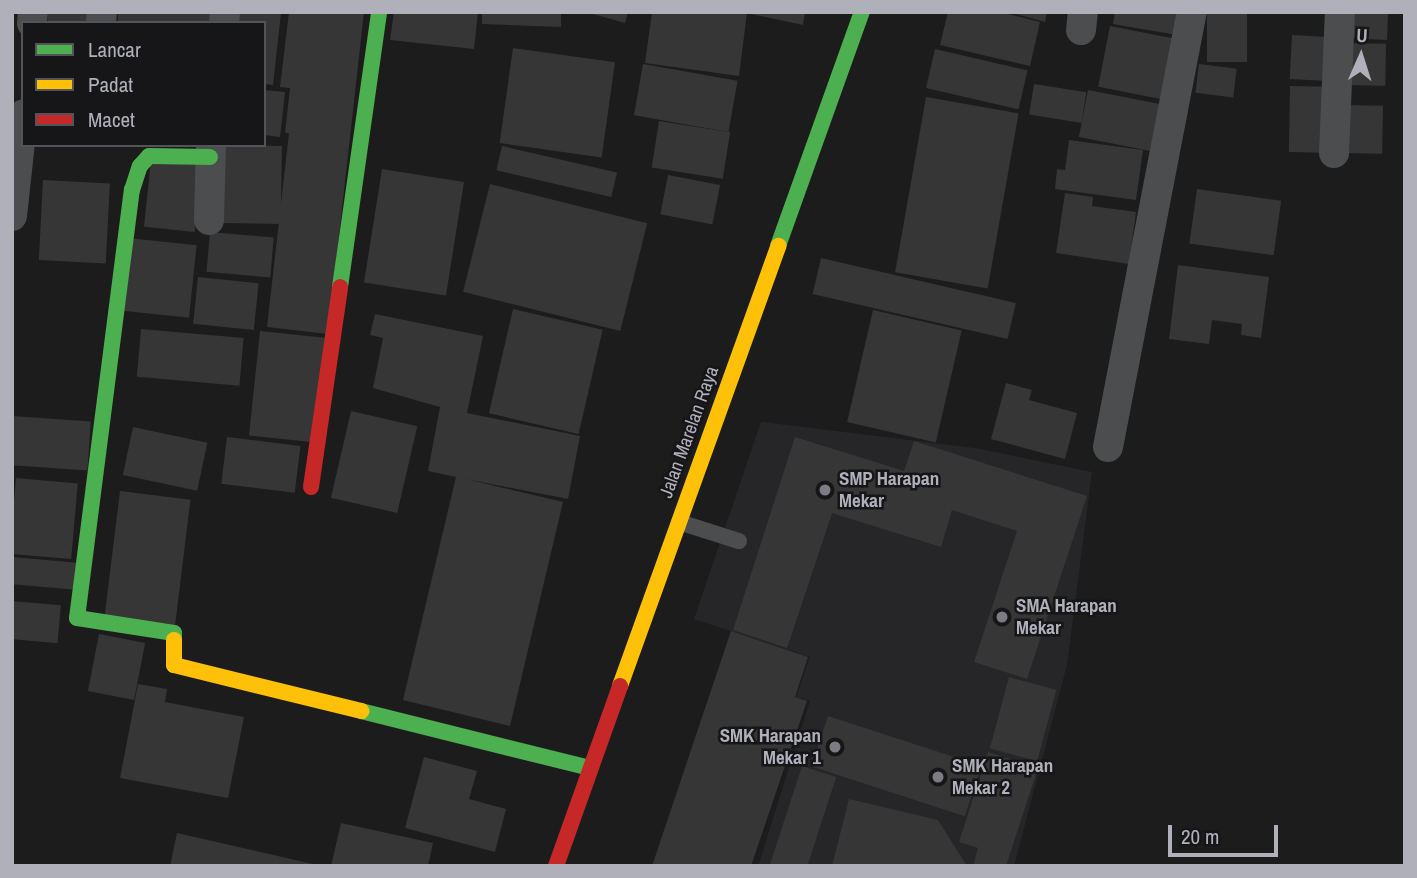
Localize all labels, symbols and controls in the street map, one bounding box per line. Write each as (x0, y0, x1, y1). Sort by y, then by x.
legend (21, 21, 266, 147)
north arrow (1326, 21, 1396, 91)
text: U (1356, 22, 1368, 48)
text: Lancar (88, 35, 141, 64)
text: Padat (88, 70, 133, 99)
text: Macet (88, 105, 135, 134)
street label: Jalan Marelan Raya (655, 363, 723, 501)
place label: SMP Harapan Mekar (839, 468, 939, 512)
marker: SMP Harapan Mekar (817, 482, 833, 498)
place label: SMA Harapan Mekar (1016, 595, 1117, 639)
marker: SMA Harapan Mekar (994, 609, 1010, 625)
place label: SMK Harapan Mekar 1 (720, 725, 821, 769)
marker: SMK Harapan Mekar 1 (827, 739, 843, 755)
place label: SMK Harapan Mekar 2 (952, 755, 1053, 799)
marker: SMK Harapan Mekar 2 (930, 769, 946, 785)
scale bar (1172, 812, 1282, 856)
text: 20 m (1181, 822, 1219, 851)

